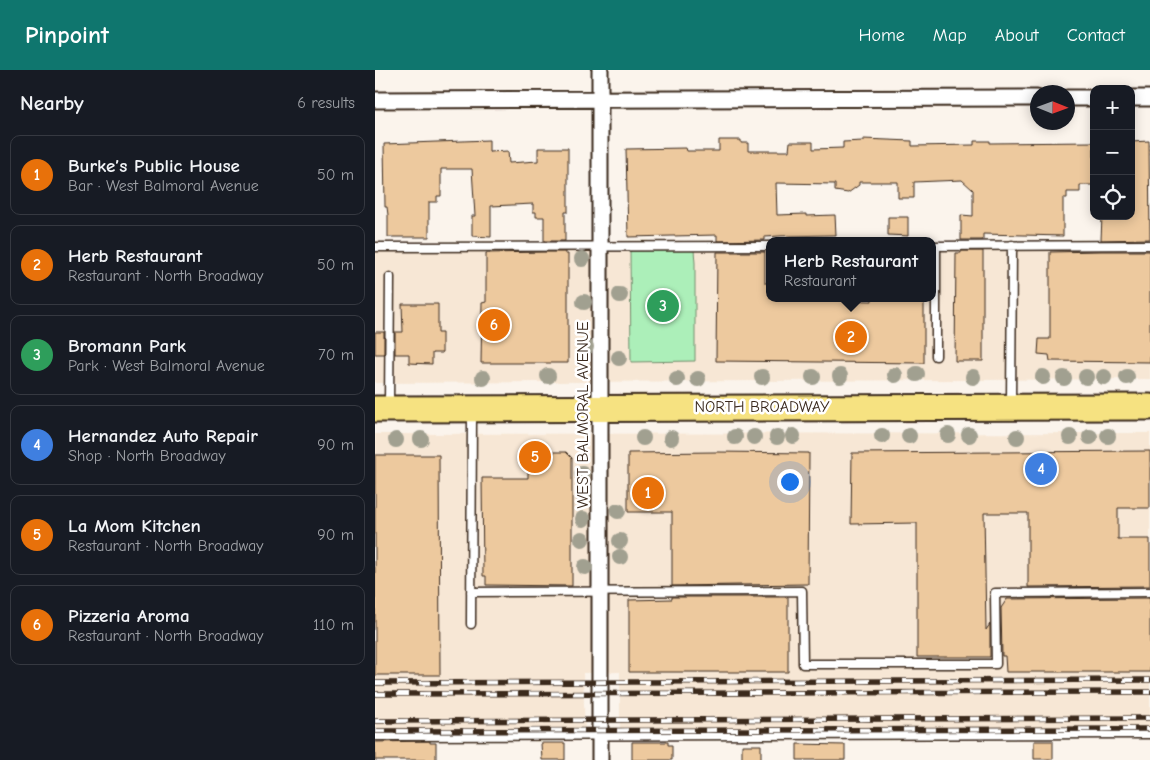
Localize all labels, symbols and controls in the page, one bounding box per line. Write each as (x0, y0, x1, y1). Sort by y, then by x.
text: Pinpoint (25, 21, 109, 49)
text: Home (858, 25, 905, 46)
text: Map (933, 25, 967, 46)
text: About (995, 25, 1039, 46)
text: Contact (1067, 25, 1125, 46)
north arrow (1030, 85, 1075, 130)
map controls (1090, 85, 1135, 220)
button: + (1090, 85, 1135, 130)
text: Nearby (20, 91, 84, 115)
text: 6 results (297, 94, 355, 112)
button: − (1090, 130, 1135, 175)
text: Burke’s Public House (68, 155, 240, 177)
text: 1 (34, 166, 40, 184)
text: 50 m (317, 166, 354, 184)
button: locate (1090, 175, 1135, 220)
text: Bar · West Balmoral Avenue (68, 177, 259, 195)
popup (766, 237, 936, 302)
text: Herb Restaurant (68, 245, 202, 267)
text: Herb Restaurant (784, 250, 918, 272)
text: 2 (33, 256, 41, 274)
text: 50 m (317, 256, 354, 274)
text: Restaurant · North Broadway (68, 267, 264, 285)
text: Restaurant (784, 272, 856, 290)
pin: 3 (647, 287, 679, 325)
pin: 6 (478, 306, 510, 344)
pin: 2 (835, 318, 867, 356)
street label: WEST BALMORAL AVENUE (574, 321, 592, 509)
text: Bromann Park (68, 335, 186, 357)
text: 3 (33, 346, 41, 364)
text: 70 m (318, 346, 354, 364)
text: Park · West Balmoral Avenue (68, 357, 265, 375)
street label: NORTH BROADWAY (694, 398, 830, 416)
text: Hernandez Auto Repair (68, 425, 258, 447)
text: 4 (33, 436, 41, 454)
text: 90 m (317, 436, 354, 454)
pin: 5 (519, 438, 551, 476)
text: Shop · North Broadway (68, 447, 226, 465)
pin: 4 (1025, 450, 1057, 488)
your location (777, 469, 803, 495)
pin: 1 (632, 474, 664, 512)
text: La Mom Kitchen (68, 515, 201, 537)
text: 5 (33, 526, 41, 544)
text: 90 m (317, 526, 354, 544)
text: Restaurant · North Broadway (68, 537, 264, 555)
text: Pizzeria Aroma (68, 605, 190, 627)
text: 6 (33, 616, 41, 634)
text: 110 m (313, 616, 354, 634)
text: Restaurant · North Broadway (68, 627, 264, 645)

